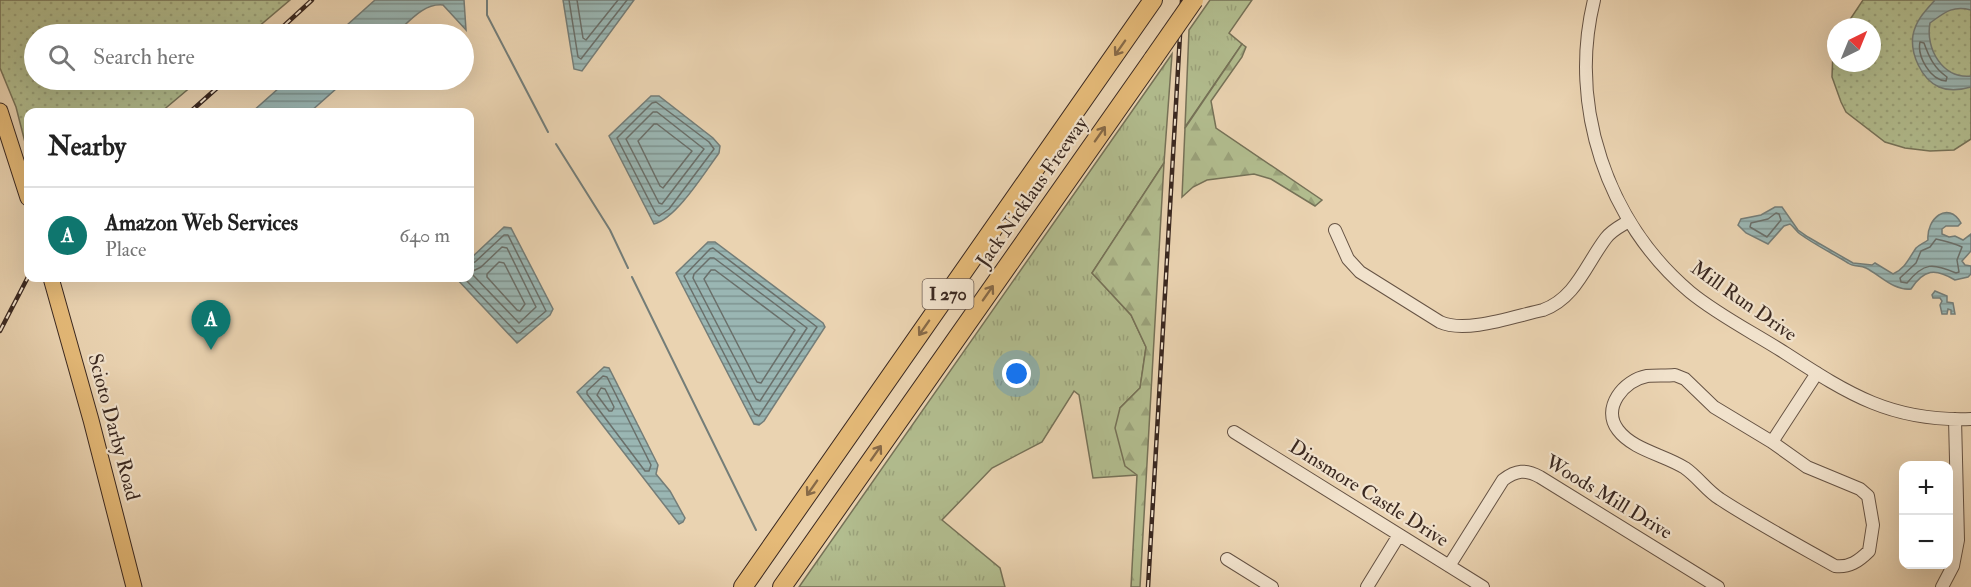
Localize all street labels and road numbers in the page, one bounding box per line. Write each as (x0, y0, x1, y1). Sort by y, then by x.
street label: Jack Nicklaus Freeway (970, 111, 1094, 273)
street label: Mill Run Drive (1686, 255, 1802, 347)
road number: I 270 (922, 279, 974, 309)
street label: Scioto Darby Road (82, 351, 146, 503)
street label: Dinsmore Castle Drive (1285, 434, 1453, 552)
street label: Woods Mill Drive (1540, 449, 1677, 545)

